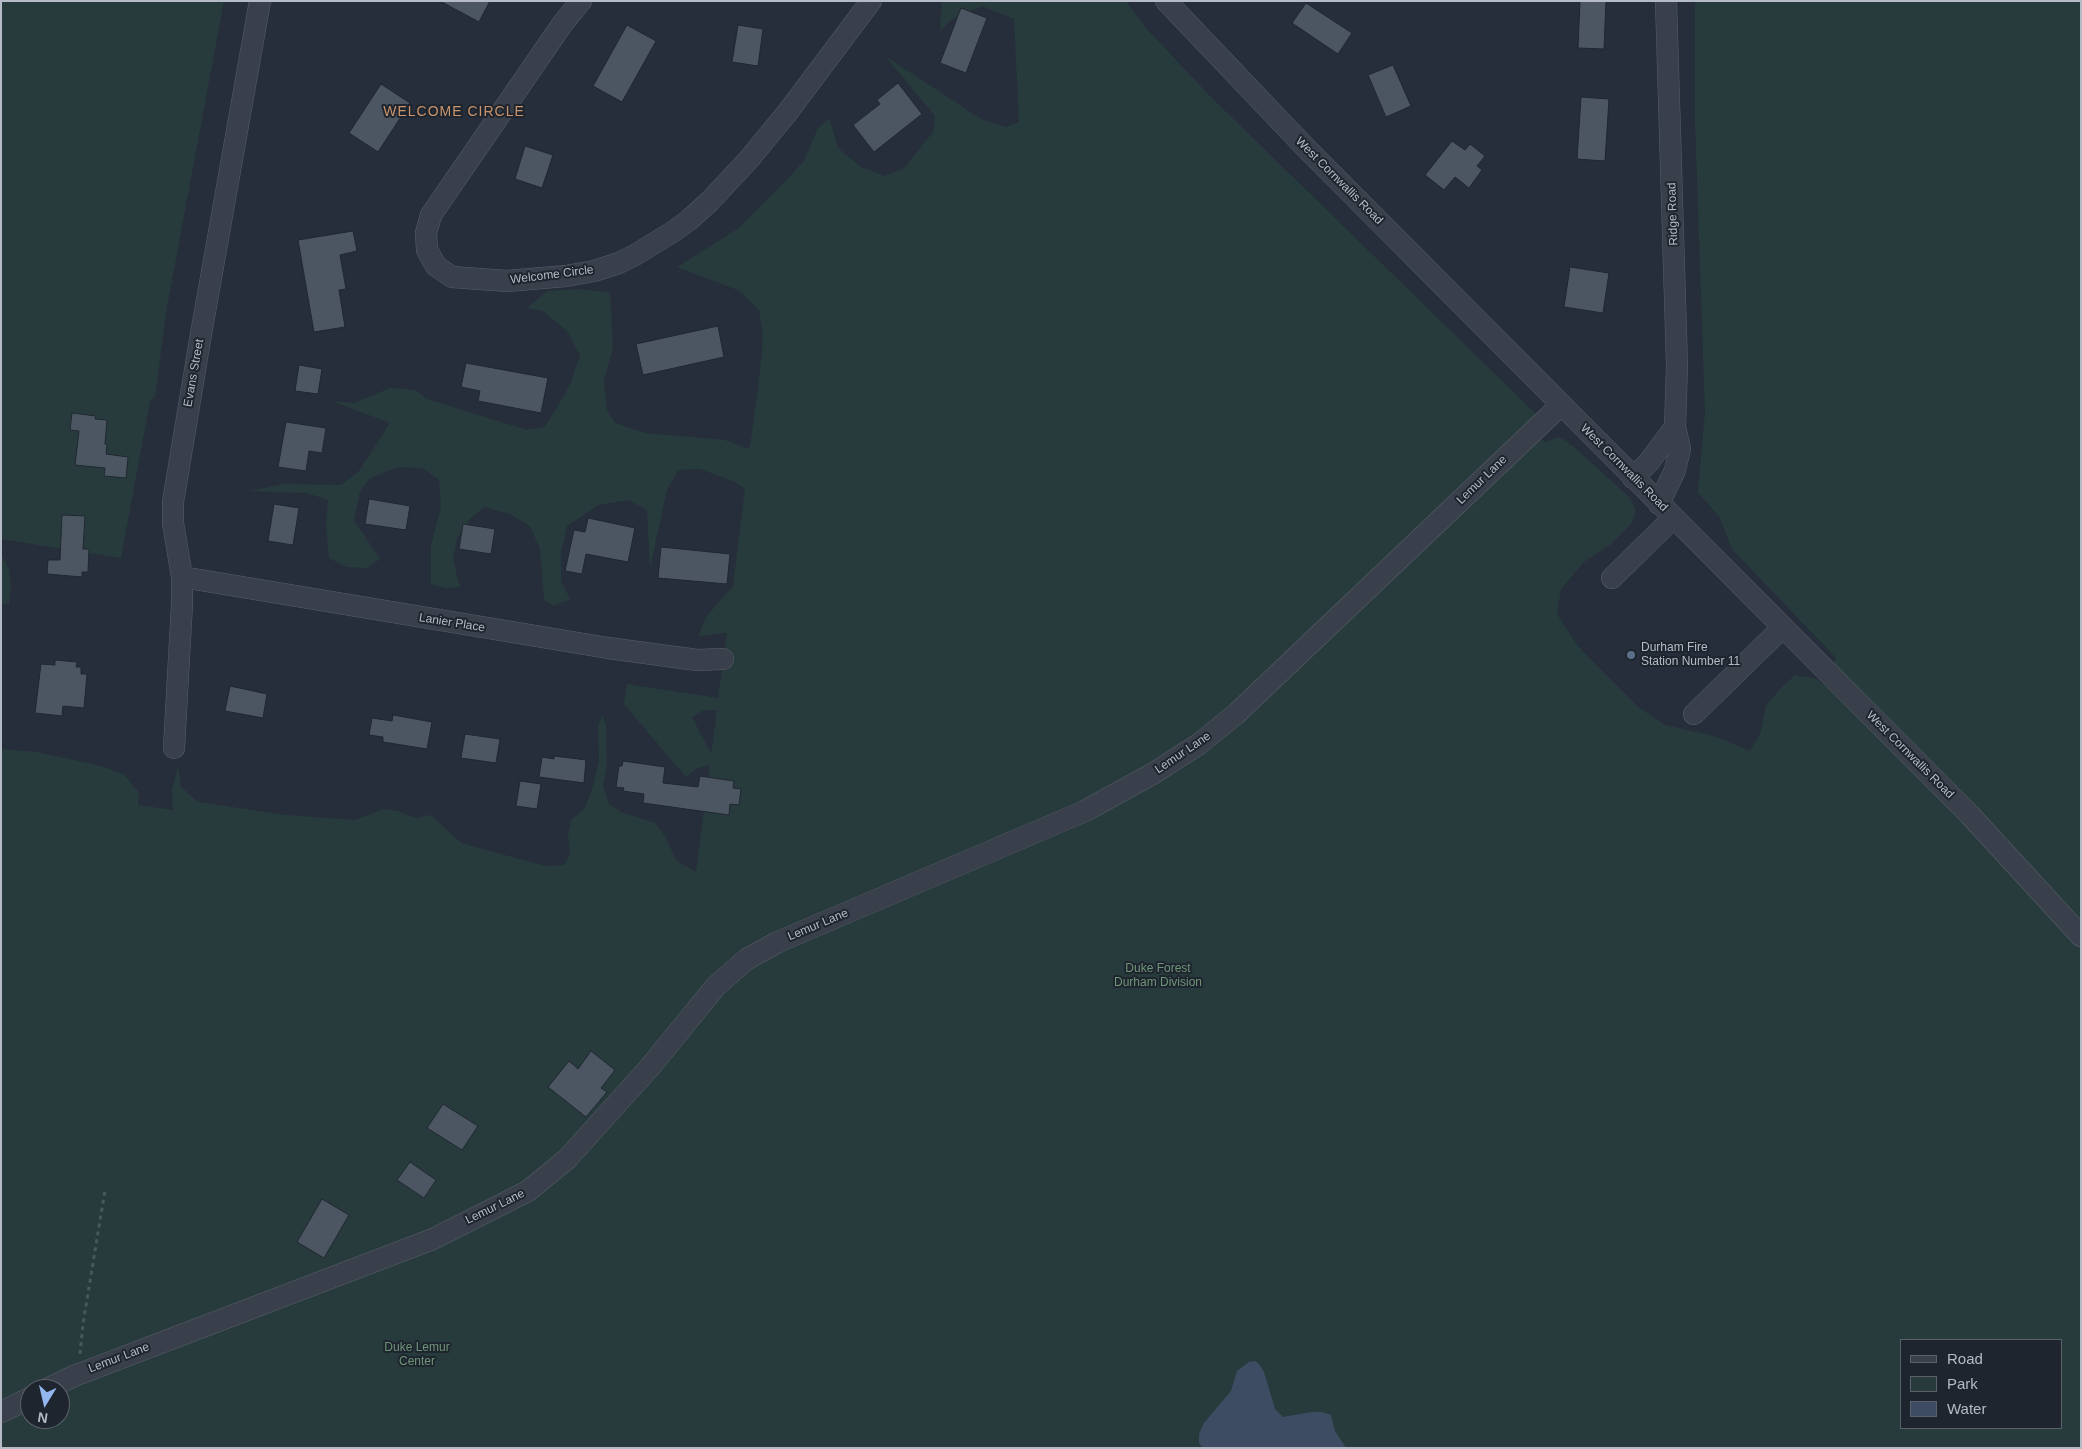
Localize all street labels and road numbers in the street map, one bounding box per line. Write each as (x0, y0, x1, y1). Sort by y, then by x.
street label: West Cornwallis Road (1292, 134, 1386, 228)
street label: Ridge Road (1665, 182, 1681, 246)
street label: Welcome Circle (510, 263, 594, 287)
street label: Evans Street (181, 338, 207, 408)
street label: West Cornwallis Road (1577, 421, 1671, 515)
street label: Lemur Lane (1454, 453, 1510, 507)
street label: Lanier Place (418, 611, 486, 635)
street label: West Cornwallis Road (1863, 708, 1957, 802)
street label: Lemur Lane (1152, 729, 1214, 777)
street label: Lemur Lane (786, 906, 850, 944)
street label: Lemur Lane (463, 1186, 527, 1228)
street label: Lemur Lane (87, 1340, 151, 1376)

